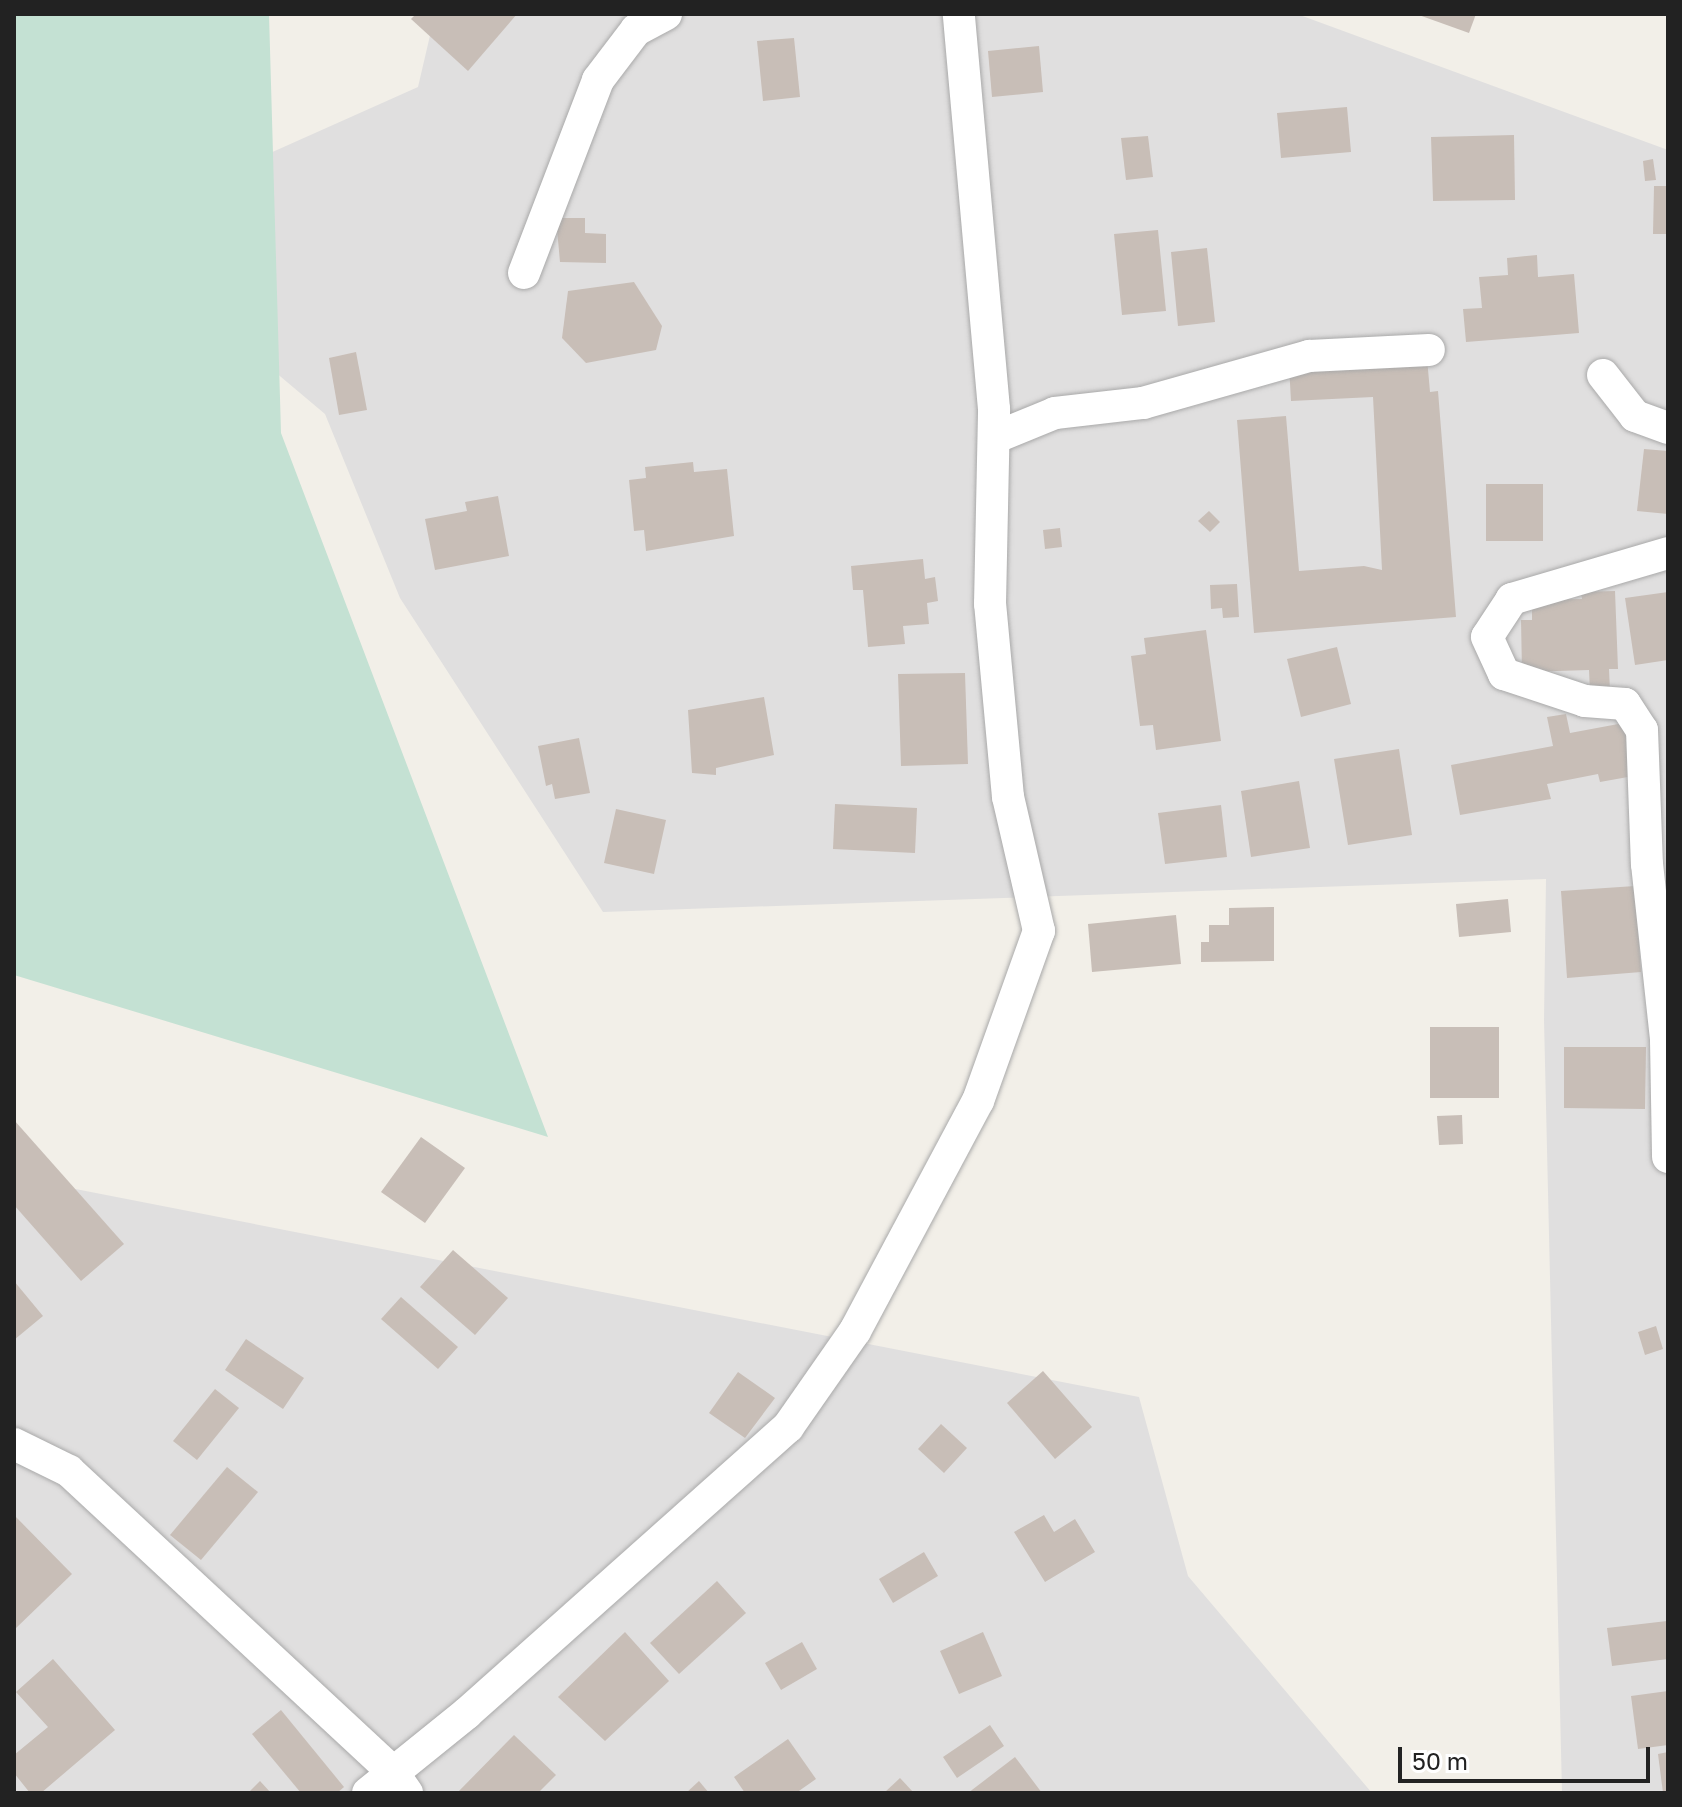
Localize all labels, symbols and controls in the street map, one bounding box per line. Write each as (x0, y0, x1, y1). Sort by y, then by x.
scale bar (1402, 1731, 1654, 1781)
text: 50 m (1412, 1746, 1468, 1775)

